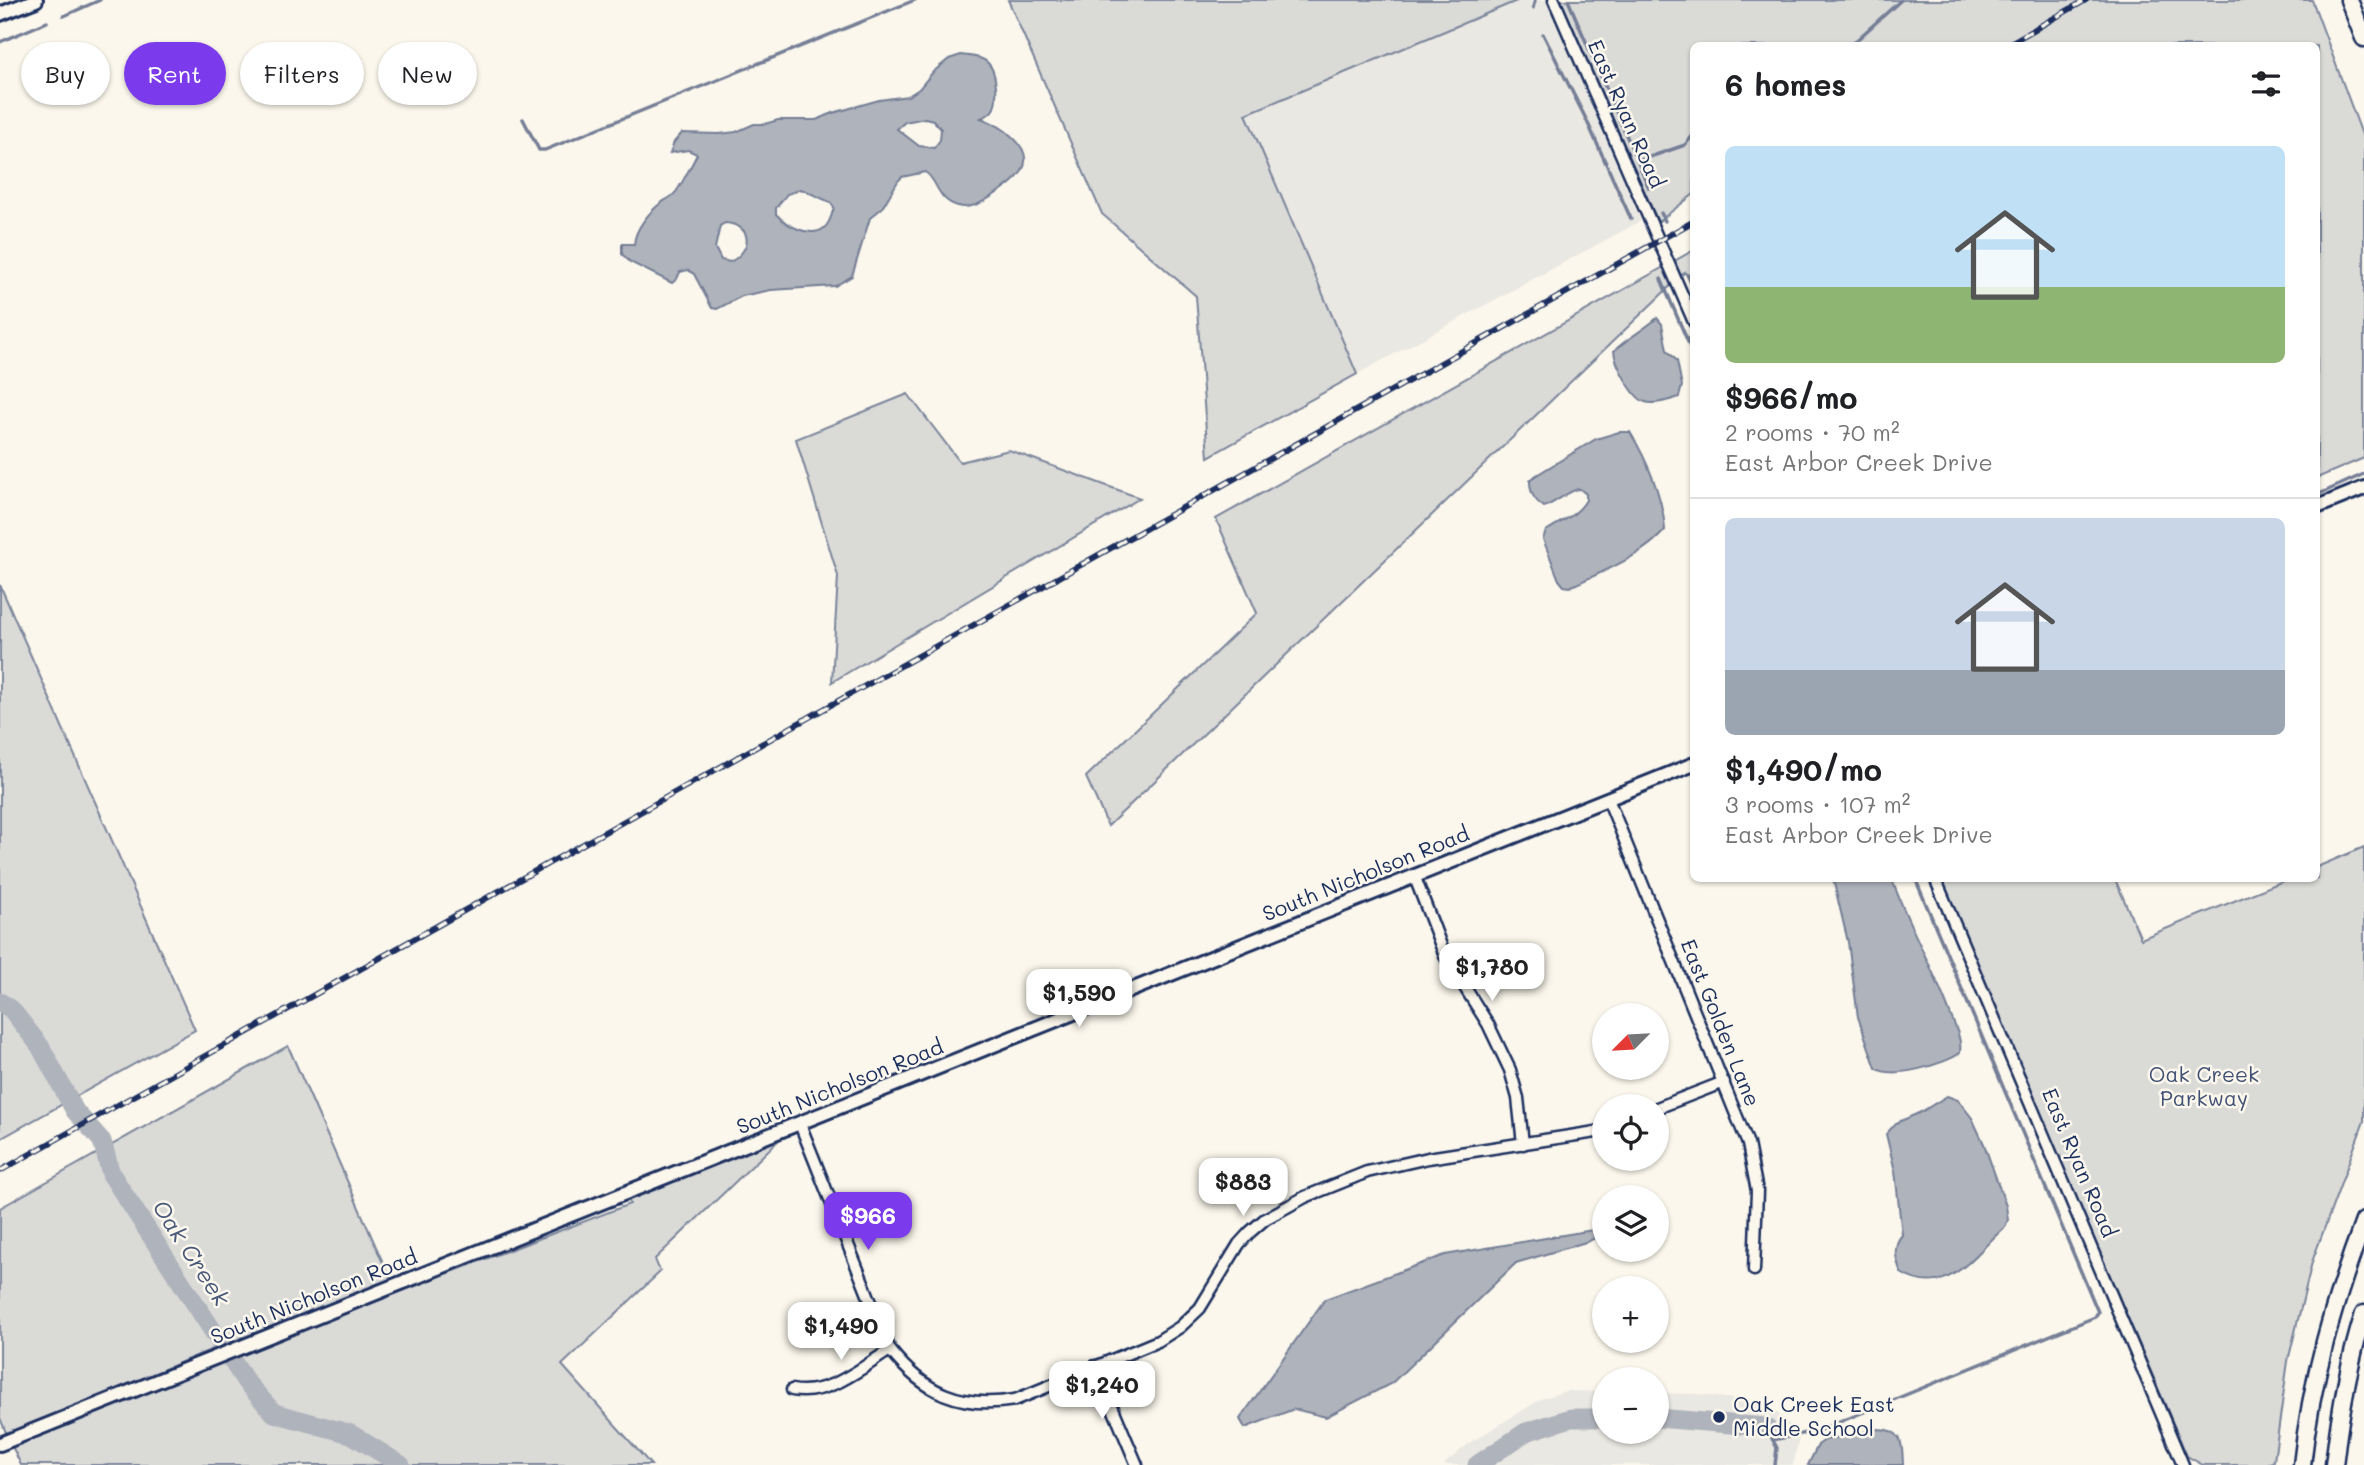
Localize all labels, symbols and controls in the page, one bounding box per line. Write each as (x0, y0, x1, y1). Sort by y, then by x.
street label: East Ryan Road (1583, 35, 1672, 192)
chip: Buy (21, 42, 110, 105)
chip: Rent (124, 42, 226, 105)
chip: Filters (240, 42, 364, 105)
chip: New (378, 42, 477, 105)
text: 6 homes (1725, 64, 1846, 104)
icon: filters (2247, 65, 2285, 103)
icon: home (1942, 192, 2068, 318)
text: $966/mo (1725, 377, 1857, 417)
text: 2 rooms · 70 m² (1725, 417, 1900, 447)
text: East Arbor Creek Drive (1725, 447, 1993, 477)
icon: home (1942, 564, 2068, 690)
text: $1,490/mo (1725, 749, 1882, 789)
text: 3 rooms · 107 m² (1725, 789, 1911, 819)
street label: South Nicholson Road (1258, 819, 1473, 926)
text: East Arbor Creek Drive (1725, 819, 1993, 849)
street label: East Golden Lane (1676, 935, 1767, 1110)
pin: $1,780 (1435, 944, 1549, 1003)
text: $1,780 (1455, 951, 1529, 981)
pin: $1,590 (1022, 970, 1136, 1029)
text: $1,590 (1042, 977, 1116, 1007)
north arrow (1592, 1003, 1670, 1080)
map controls (1592, 1003, 1669, 1444)
street label: South Nicholson Road (732, 1032, 947, 1139)
park label: Oak Creek Parkway (2149, 1060, 2259, 1111)
street label: East Ryan Road (2037, 1084, 2124, 1241)
button: locate (1592, 1094, 1669, 1171)
pin: $883 (1202, 1158, 1284, 1218)
text: $883 (1215, 1166, 1271, 1196)
button: layers (1592, 1185, 1669, 1262)
pin: $966 (827, 1192, 909, 1252)
water label: Oak Creek (146, 1194, 238, 1312)
text: $966 (840, 1200, 896, 1230)
street label: South Nicholson Road (206, 1242, 421, 1349)
button: + (1592, 1276, 1669, 1353)
pin: $1,490 (784, 1302, 898, 1362)
text: $1,490 (804, 1310, 878, 1340)
pin: $1,240 (1045, 1362, 1159, 1421)
button: − (1592, 1367, 1669, 1444)
text: $1,240 (1065, 1369, 1139, 1399)
place label: Oak Creek East Middle School (1733, 1390, 1895, 1441)
marker: Oak Creek East Middle School (1711, 1409, 1727, 1425)

